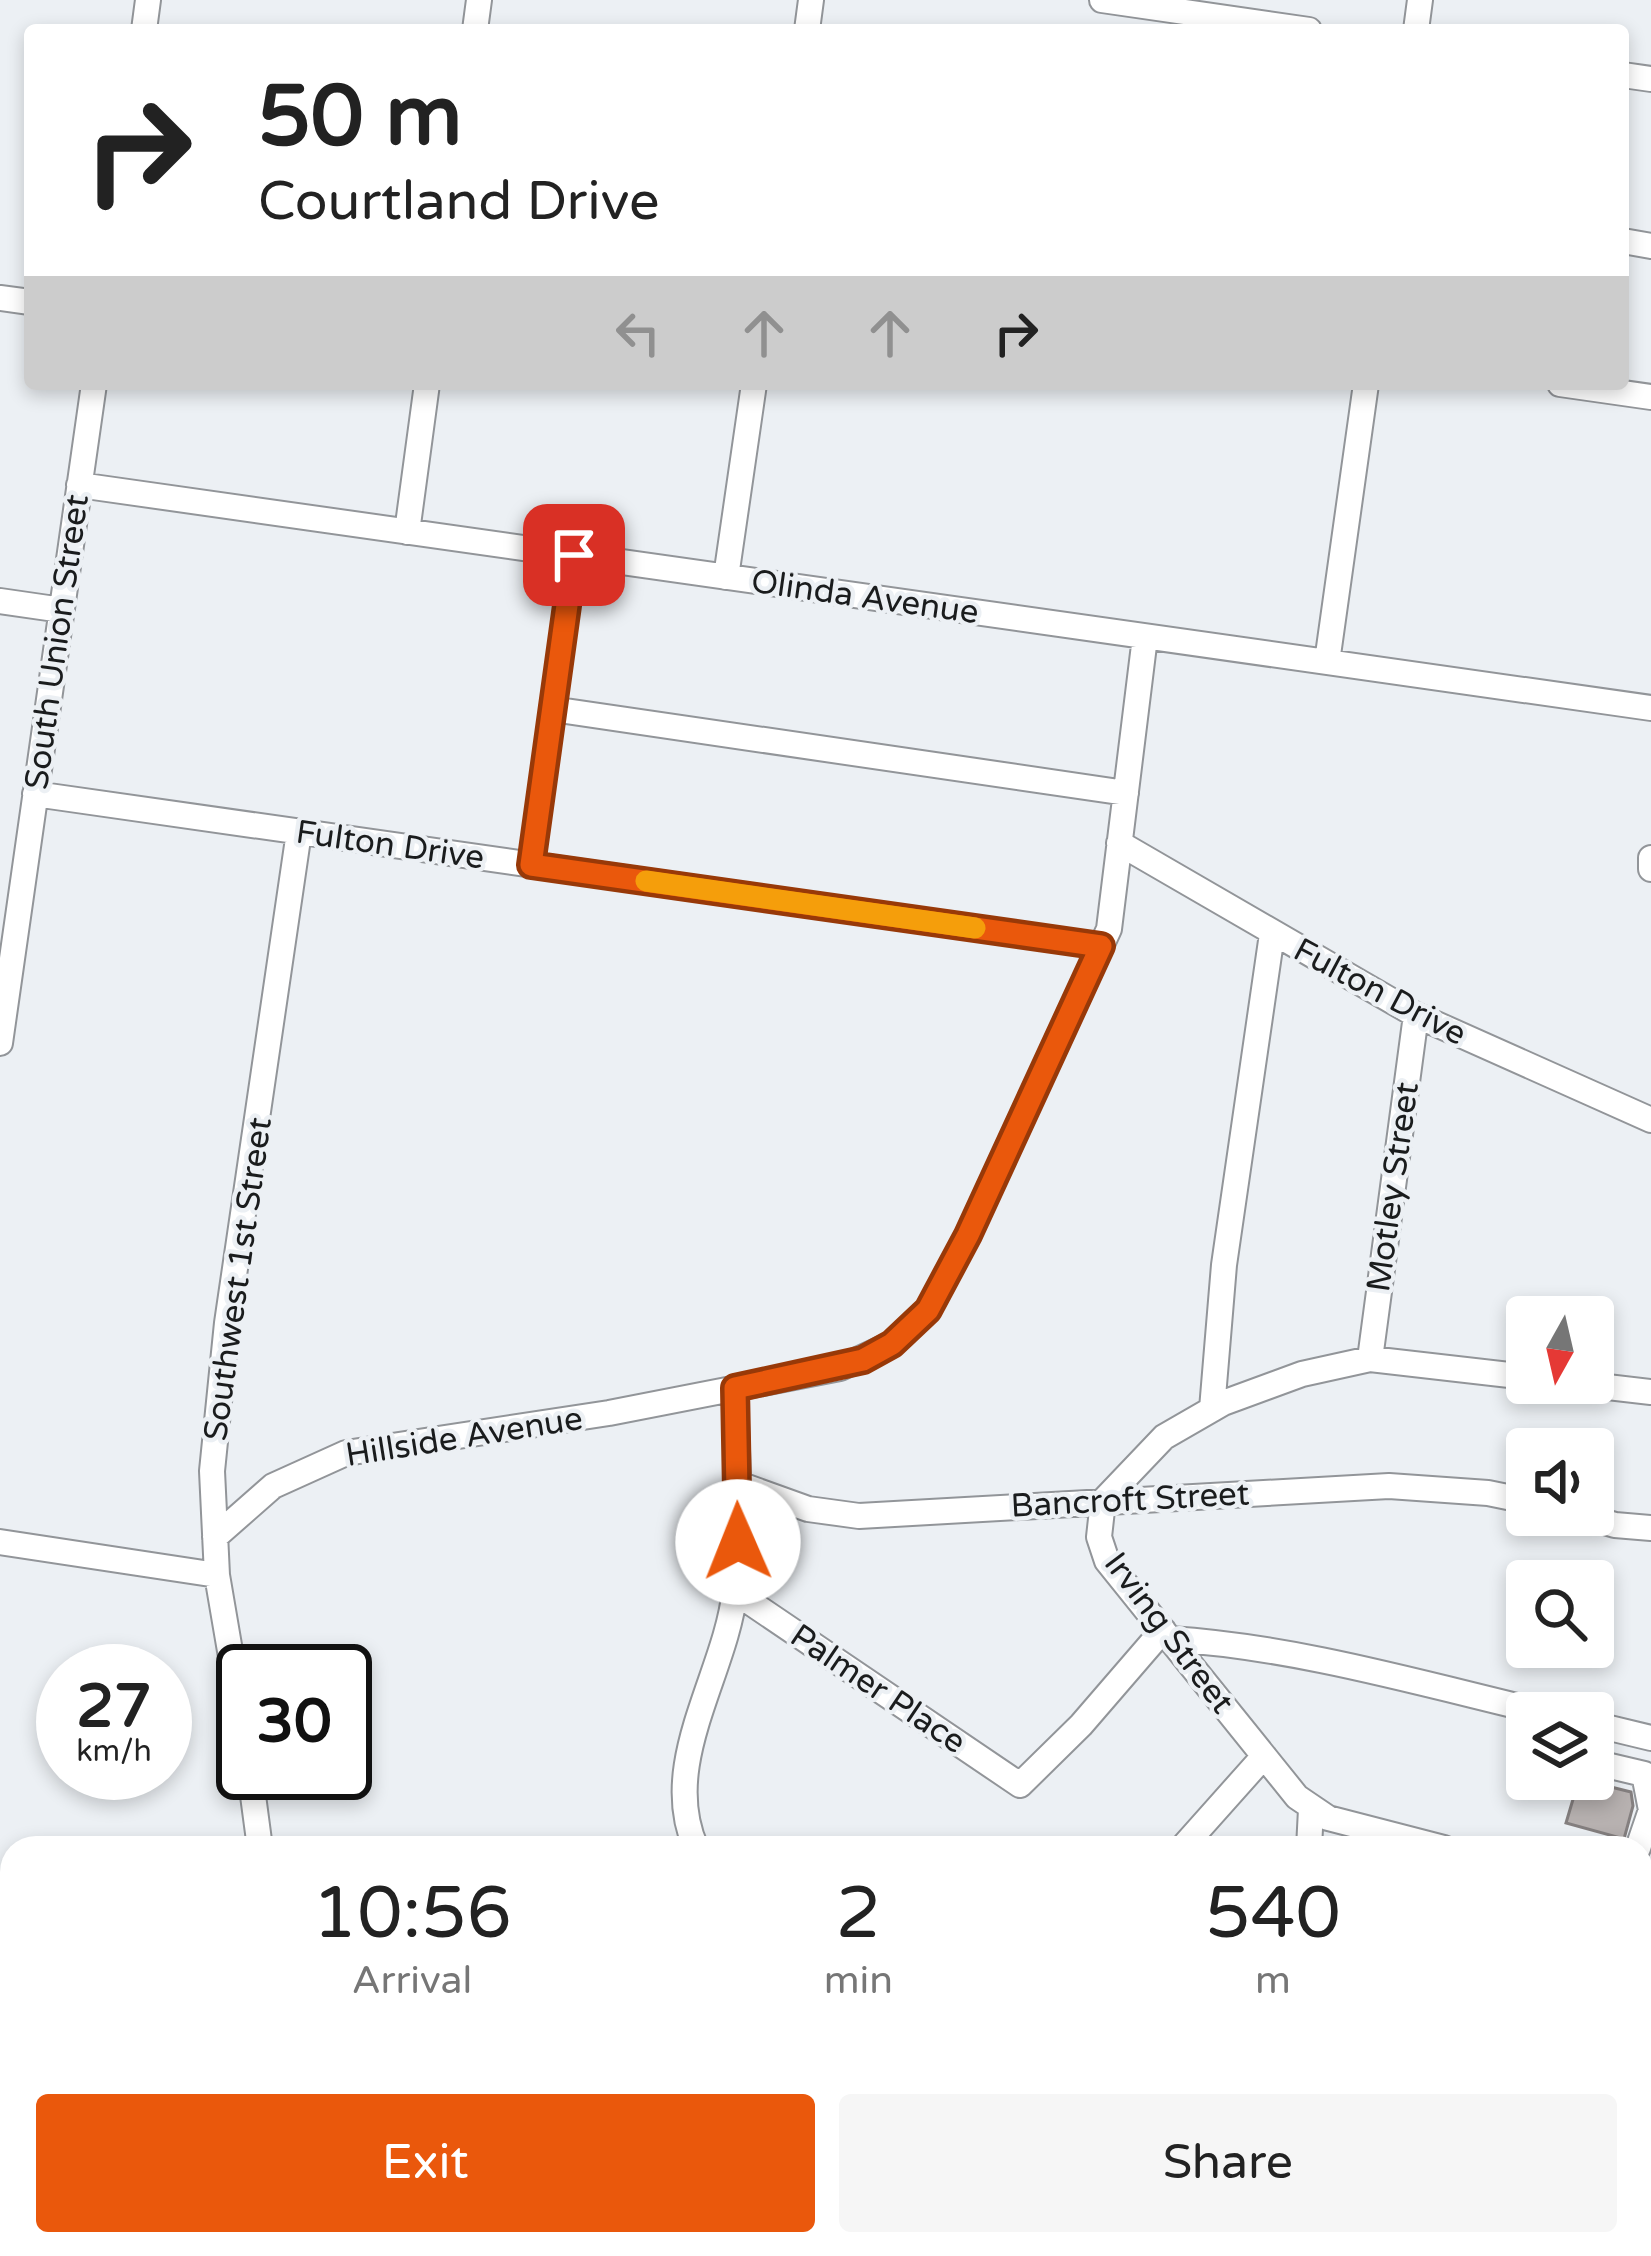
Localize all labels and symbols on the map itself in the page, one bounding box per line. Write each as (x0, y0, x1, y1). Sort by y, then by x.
street label: South Union Street (17, 492, 97, 792)
pin (523, 504, 625, 606)
street label: Olinda Avenue (749, 562, 981, 632)
street label: Fulton Drive (293, 812, 487, 878)
street label: Fulton Drive (1287, 930, 1473, 1054)
street label: Motley Street (1359, 1080, 1427, 1294)
street label: Southwest 1st Street (196, 1115, 280, 1443)
north arrow (1506, 1296, 1614, 1404)
street label: Hillside Avenue (343, 1399, 585, 1475)
street label: Bancroft Street (1010, 1474, 1250, 1526)
position arrow (675, 1479, 801, 1605)
street label: Irving Street (1096, 1545, 1242, 1721)
street label: Palmer Place (783, 1616, 973, 1762)
speed limit sign: 30 (216, 1644, 372, 1800)

